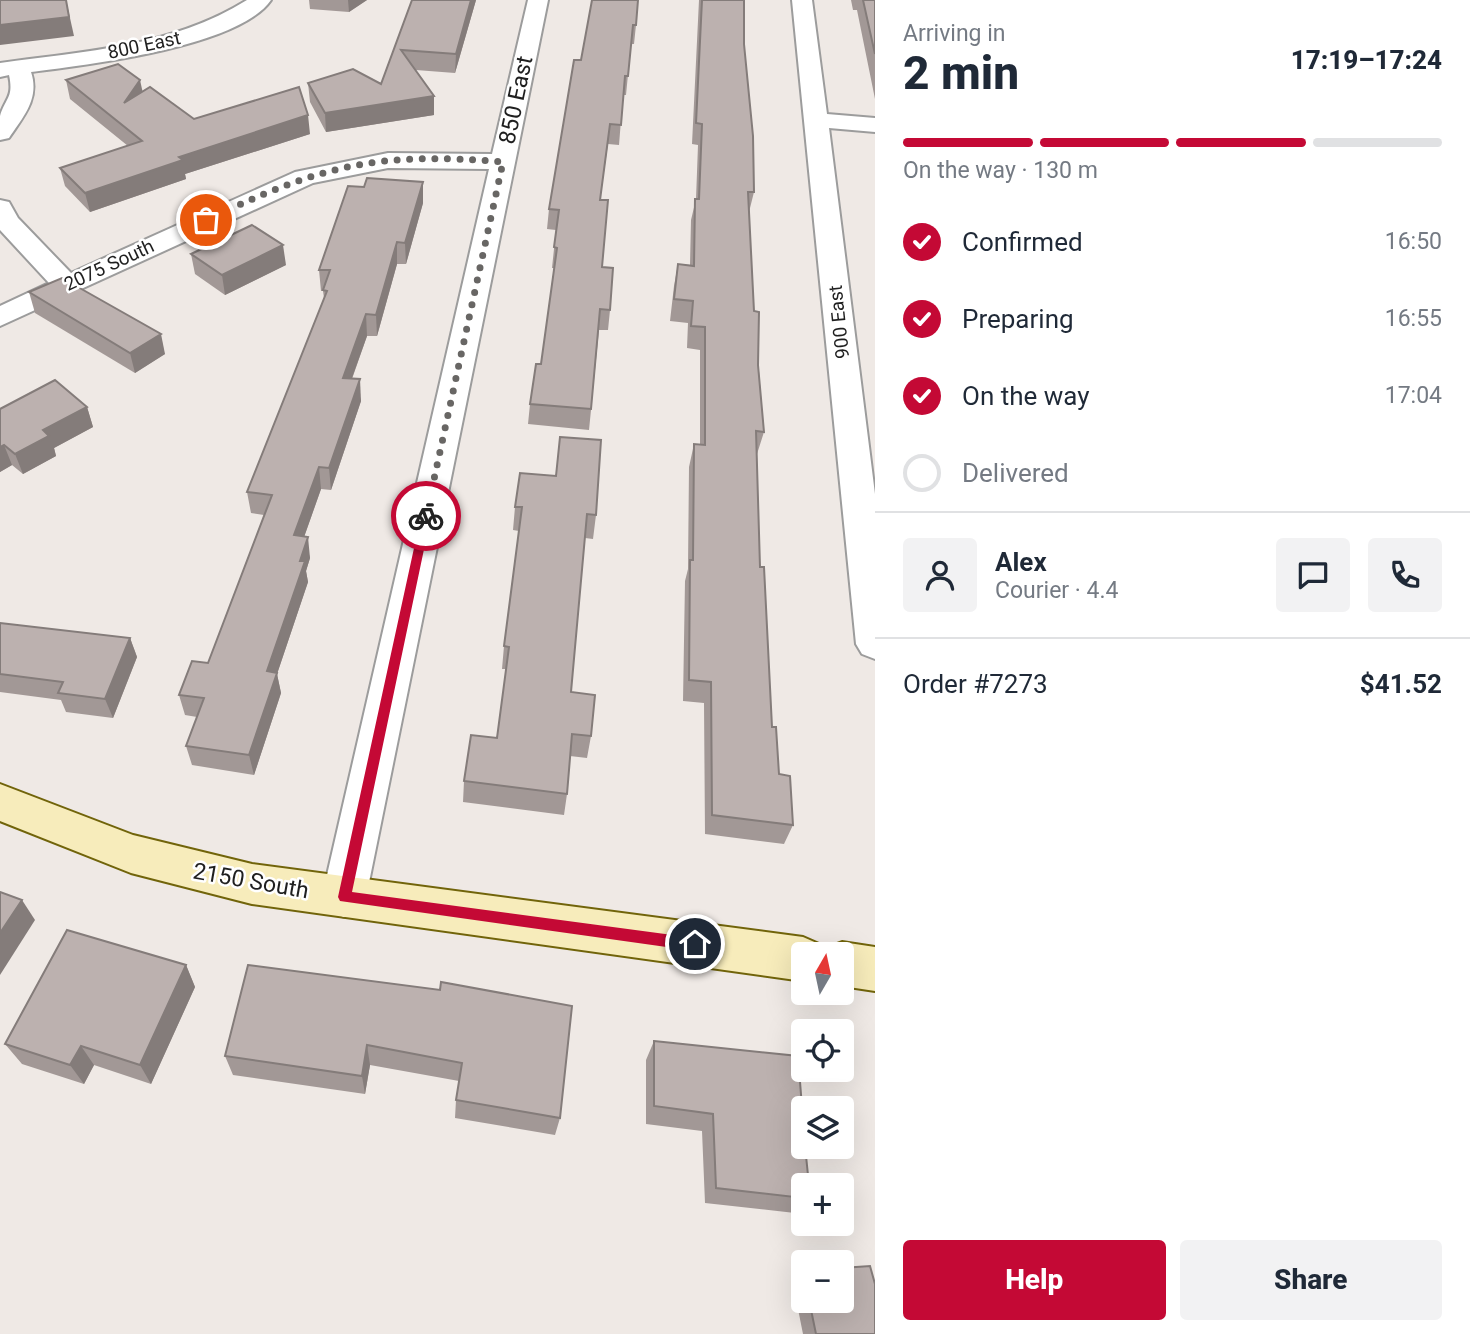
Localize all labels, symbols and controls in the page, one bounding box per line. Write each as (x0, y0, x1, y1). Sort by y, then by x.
text: Arriving in (903, 20, 1006, 47)
street label: 800 East (105, 26, 183, 64)
text: 17:19–17:24 (1291, 45, 1442, 75)
text: 2 min (903, 46, 1019, 100)
street label: 850 East (493, 53, 539, 147)
text: On the way · 130 m (903, 157, 1098, 184)
pin (176, 190, 236, 250)
icon: bag (187, 201, 225, 239)
icon: check (903, 223, 941, 261)
text: Confirmed (962, 227, 1083, 257)
text: 16:50 (1385, 228, 1442, 255)
street label: 2075 South (60, 234, 158, 296)
street label: 900 East (824, 284, 854, 360)
icon: check (903, 300, 941, 338)
text: Preparing (962, 304, 1074, 334)
text: 16:55 (1385, 305, 1442, 332)
icon: check (903, 377, 941, 415)
text: On the way (962, 381, 1090, 411)
text: 17:04 (1385, 382, 1442, 409)
text: Delivered (962, 458, 1069, 488)
courier (391, 481, 461, 551)
icon: bike (407, 497, 445, 535)
button: person (903, 538, 977, 612)
button: chat (1276, 538, 1350, 612)
button: phone (1368, 538, 1442, 612)
text: Alex (995, 547, 1047, 577)
text: Courier · 4.4 (995, 577, 1118, 604)
text: Order #7273 (903, 669, 1048, 699)
text: $41.52 (1360, 669, 1442, 699)
street label: 2150 South (191, 858, 311, 904)
pin (665, 914, 725, 974)
icon: home (676, 925, 714, 963)
north arrow (791, 942, 854, 1004)
map controls (791, 942, 854, 1313)
button: locate (791, 1019, 854, 1082)
button: layers (791, 1096, 854, 1159)
button: + (791, 1173, 854, 1236)
button: Help (903, 1240, 1166, 1320)
button: Share (1180, 1240, 1442, 1320)
button: − (791, 1250, 854, 1313)

